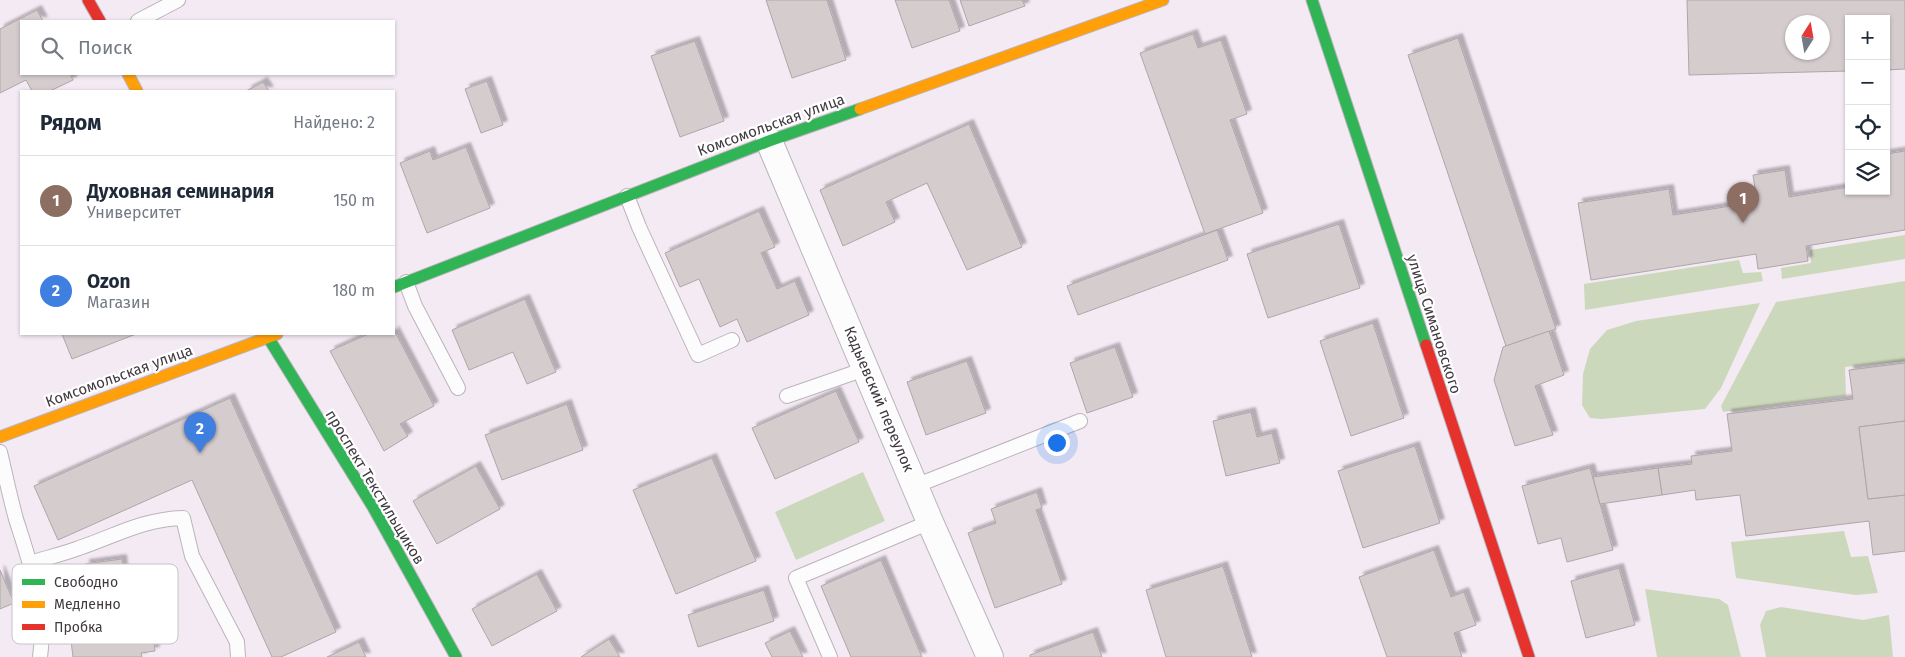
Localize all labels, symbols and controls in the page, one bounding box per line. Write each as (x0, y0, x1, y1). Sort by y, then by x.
north arrow (1785, 15, 1830, 60)
map controls (1845, 15, 1890, 195)
button: + (1845, 15, 1890, 60)
search box (20, 20, 395, 75)
icon: search (38, 34, 66, 62)
text: Поиск (78, 36, 132, 59)
button: − (1845, 60, 1890, 105)
street label: Комсомольская улица (695, 90, 847, 160)
button: locate (1845, 105, 1890, 150)
text: Рядом (40, 110, 101, 136)
text: Найдено: 2 (293, 113, 375, 132)
button: layers (1845, 150, 1890, 195)
text: Духовная семинария (87, 180, 274, 203)
pin: 1 (1727, 182, 1759, 223)
text: 1 (52, 191, 60, 210)
text: 150 m (333, 191, 375, 210)
text: Университет (87, 203, 181, 222)
street label: улица Симановского (1403, 252, 1465, 396)
text: Ozon (87, 270, 131, 293)
text: 2 (52, 281, 60, 300)
text: 180 m (332, 281, 375, 300)
text: Магазин (87, 293, 150, 312)
street label: Кадыевский переулок (840, 324, 918, 475)
street label: Комсомольская улица (43, 341, 195, 411)
street label: проспект Текстильщиков (322, 406, 428, 568)
pin: 2 (184, 412, 216, 453)
your location (1044, 430, 1070, 456)
legend (12, 564, 178, 644)
text: Свободно (54, 574, 118, 591)
text: Медленно (54, 596, 121, 613)
text: Пробка (54, 619, 103, 636)

